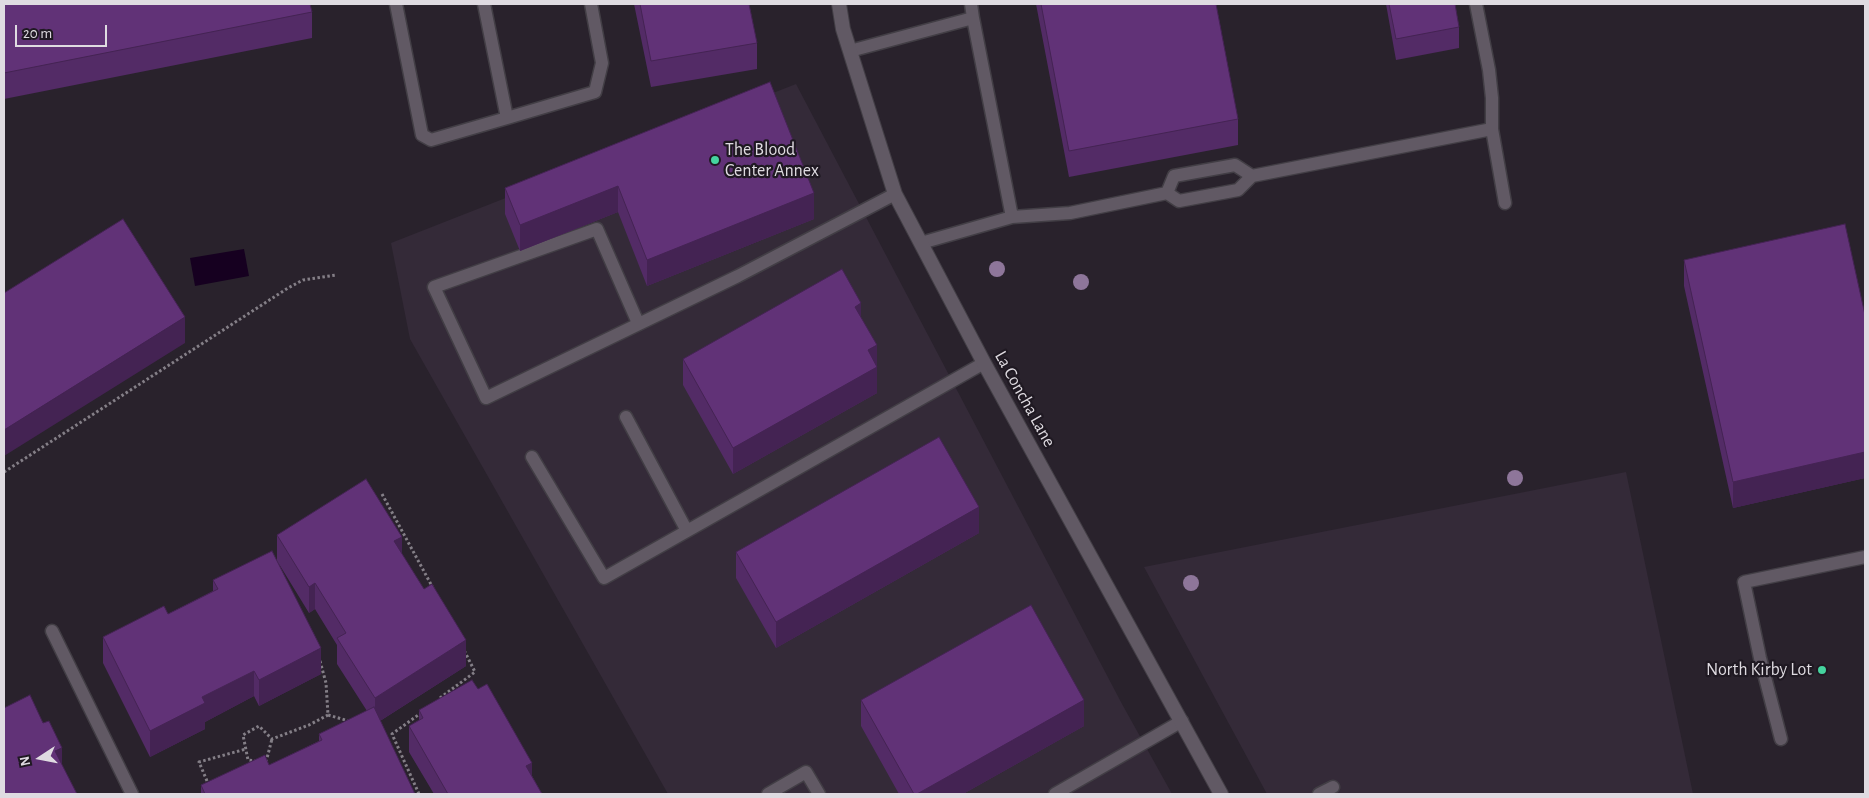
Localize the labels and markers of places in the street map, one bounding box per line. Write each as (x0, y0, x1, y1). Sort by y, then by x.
place label: The Blood Center Annex (725, 139, 819, 182)
marker: The Blood Center Annex (709, 154, 721, 166)
place label: North Kirby Lot (1706, 659, 1812, 681)
marker: North Kirby Lot (1816, 664, 1828, 676)

